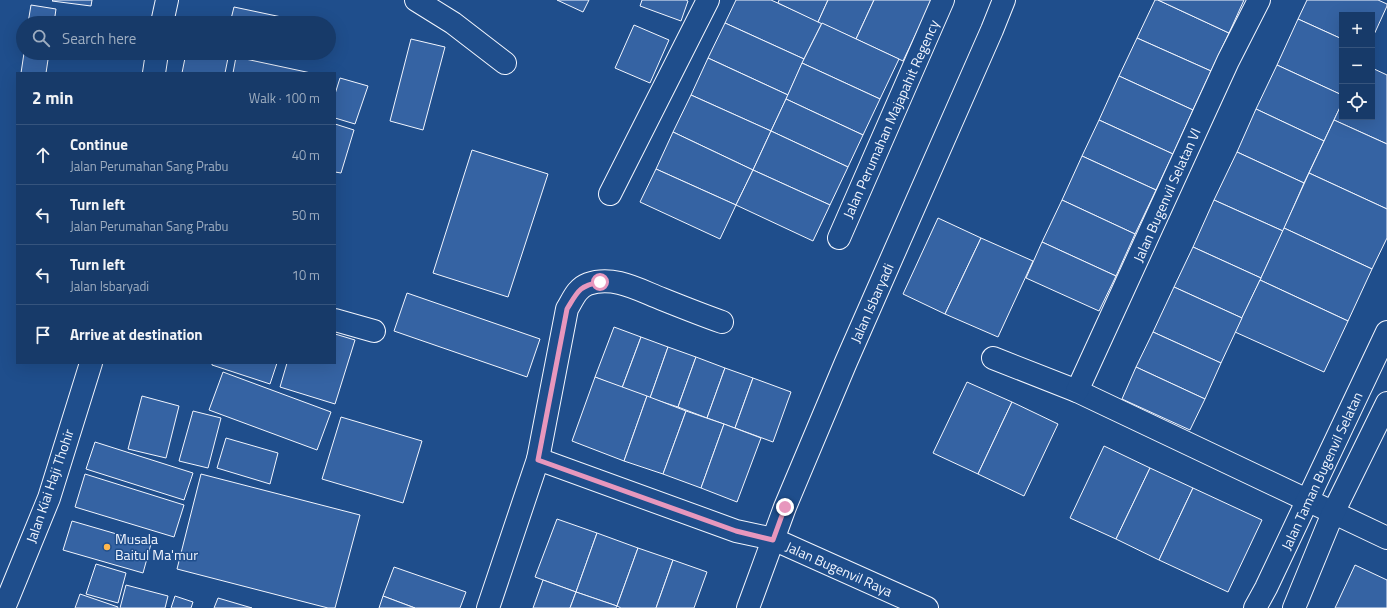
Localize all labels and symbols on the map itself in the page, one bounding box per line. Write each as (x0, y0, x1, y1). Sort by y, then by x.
street label: Jalan Perumahan Majapahit Regency (837, 16, 944, 221)
street label: Jalan Bugenvil Selatan VI (1127, 124, 1206, 265)
street label: Jalan Isbaryadi (845, 260, 898, 346)
route start (591, 273, 609, 291)
street label: Jalan Taman Bugenvil Selatan (1276, 388, 1368, 553)
street label: Jalan Kiai Haji Thohir (20, 426, 79, 546)
route end (776, 498, 794, 516)
place label: Musala Baitul Ma'mur (115, 528, 198, 565)
street label: Jalan Bugenvil Raya (782, 536, 896, 602)
marker: Musala Baitul Ma'mur (102, 542, 112, 552)

